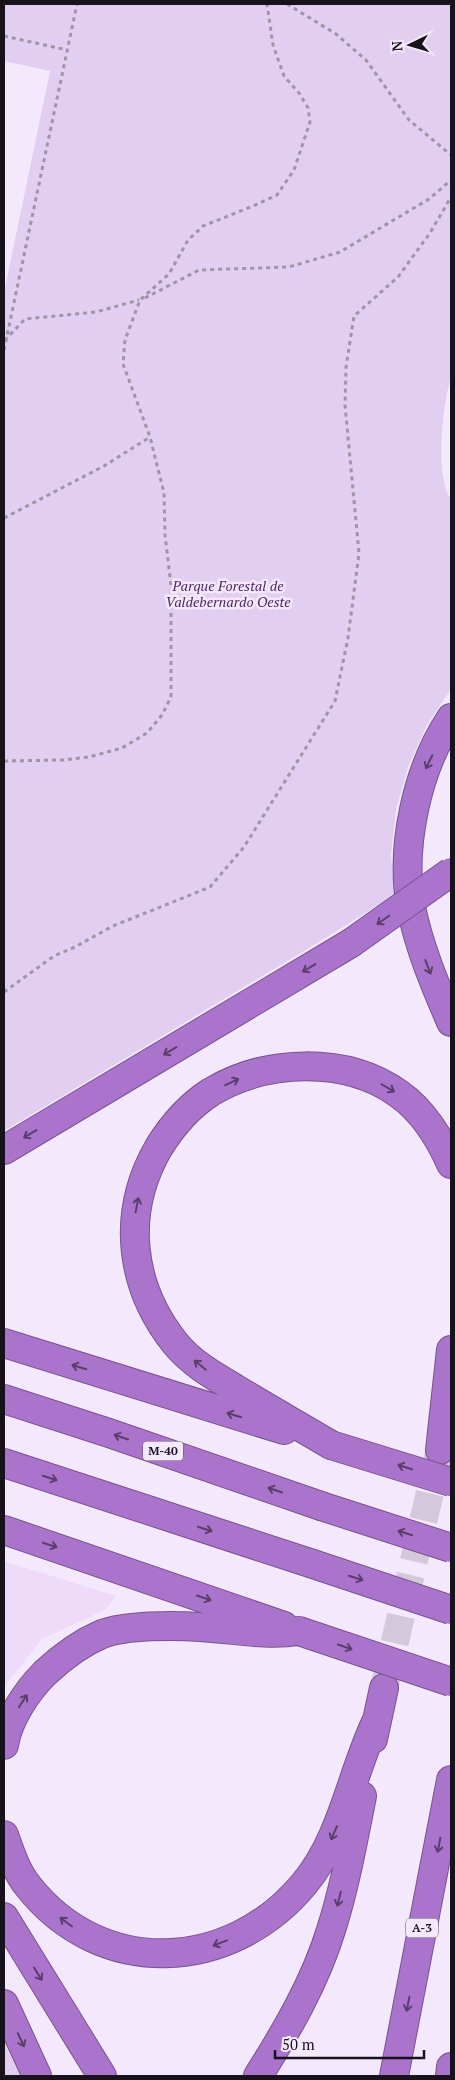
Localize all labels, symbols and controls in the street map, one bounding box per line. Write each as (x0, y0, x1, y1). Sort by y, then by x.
north arrow (385, 20, 435, 70)
text: N (387, 40, 406, 52)
park label: Parque Forestal de Valdebernardo Oeste (165, 576, 291, 611)
one-way arrow (424, 754, 433, 769)
one-way arrow (376, 915, 390, 925)
one-way arrow (424, 959, 433, 974)
one-way arrow (303, 963, 317, 973)
one-way arrow (163, 1046, 177, 1056)
one-way arrow (224, 1077, 239, 1086)
one-way arrow (381, 1083, 396, 1093)
one-way arrow (23, 1130, 37, 1140)
one-way arrow (133, 1198, 142, 1214)
one-way arrow (193, 1360, 206, 1371)
one-way arrow (72, 1361, 88, 1371)
one-way arrow (227, 1409, 243, 1419)
one-way arrow (114, 1432, 129, 1441)
road number: M-40 (143, 1442, 183, 1460)
one-way arrow (397, 1462, 413, 1472)
one-way arrow (42, 1474, 58, 1484)
one-way arrow (267, 1485, 283, 1494)
one-way arrow (196, 1525, 212, 1534)
one-way arrow (397, 1528, 413, 1538)
one-way arrow (42, 1541, 58, 1551)
one-way arrow (348, 1574, 364, 1584)
one-way arrow (195, 1594, 211, 1603)
one-way arrow (337, 1642, 353, 1652)
one-way arrow (18, 1694, 28, 1708)
one-way arrow (328, 1825, 338, 1840)
one-way arrow (433, 1836, 443, 1852)
one-way arrow (334, 1891, 343, 1907)
one-way arrow (60, 1917, 73, 1928)
road number: A-3 (406, 1919, 438, 1938)
one-way arrow (213, 1939, 229, 1948)
one-way arrow (34, 1966, 44, 1980)
one-way arrow (402, 1996, 412, 2012)
scale bar (275, 2028, 424, 2060)
one-way arrow (16, 2032, 26, 2047)
text: 50 m (282, 2034, 315, 2054)

